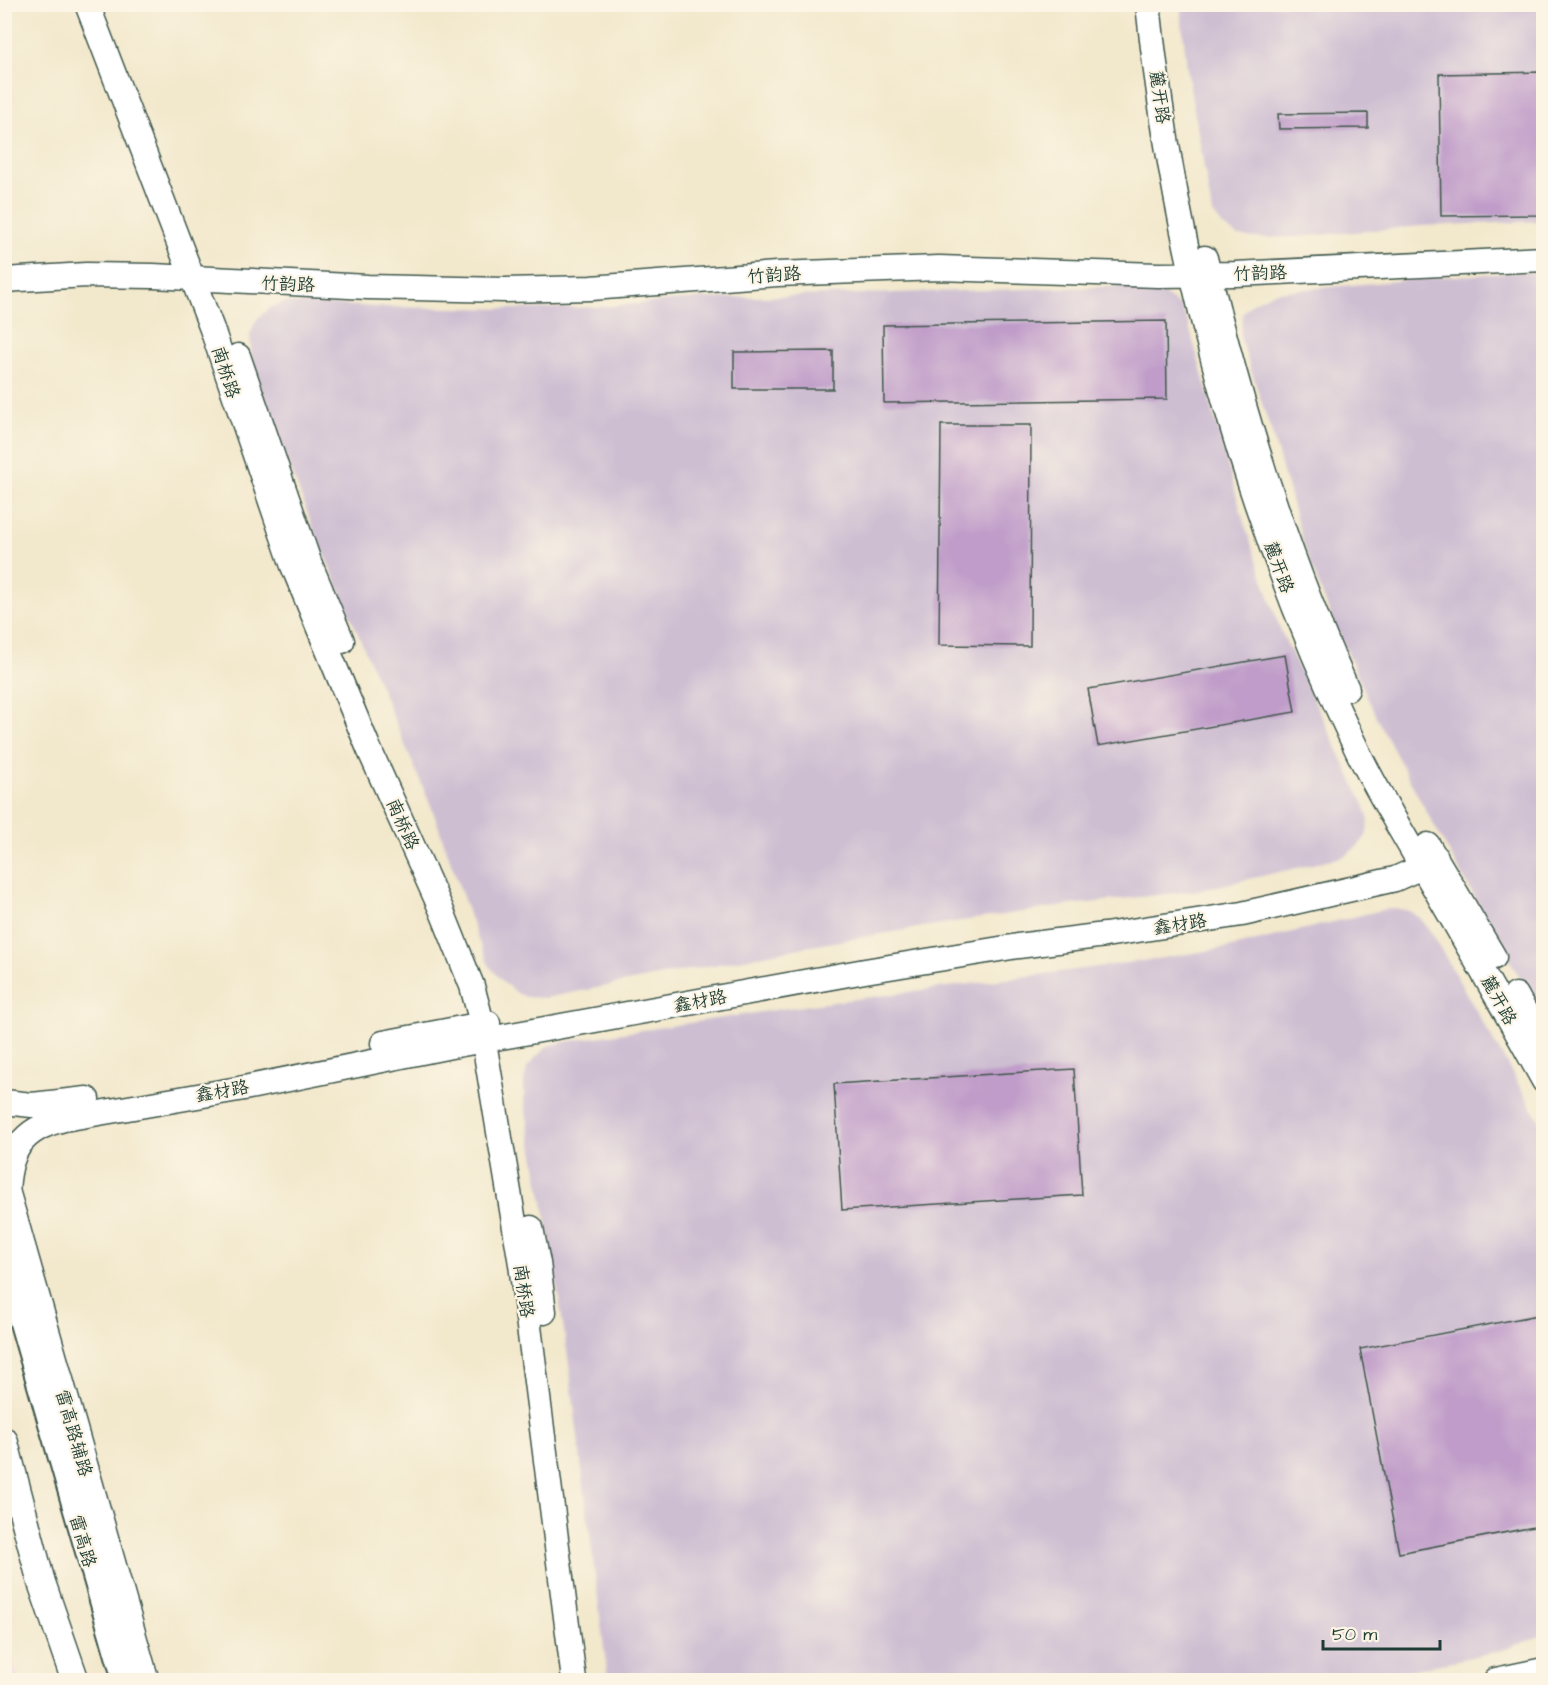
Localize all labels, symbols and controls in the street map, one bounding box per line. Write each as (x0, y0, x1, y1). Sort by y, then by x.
street label: 麓开路 (1143, 69, 1176, 126)
street label: 竹韵路 (1233, 260, 1287, 287)
street label: 竹韵路 (746, 261, 802, 290)
street label: 竹韵路 (261, 271, 315, 298)
street label: 南桥路 (205, 343, 246, 402)
street label: 麓开路 (1258, 538, 1300, 597)
street label: 南桥路 (380, 794, 425, 854)
street label: 鑫材路 (1151, 908, 1209, 941)
street label: 麓开路 (1475, 971, 1523, 1030)
street label: 鑫材路 (671, 984, 729, 1019)
street label: 鑫材路 (193, 1074, 251, 1108)
street label: 南桥路 (507, 1263, 540, 1320)
street label: 雷高路辅路 (49, 1386, 98, 1480)
street label: 雷高路 (63, 1512, 102, 1571)
scale bar (1323, 1613, 1440, 1651)
text: 50 m (1332, 1622, 1377, 1647)

